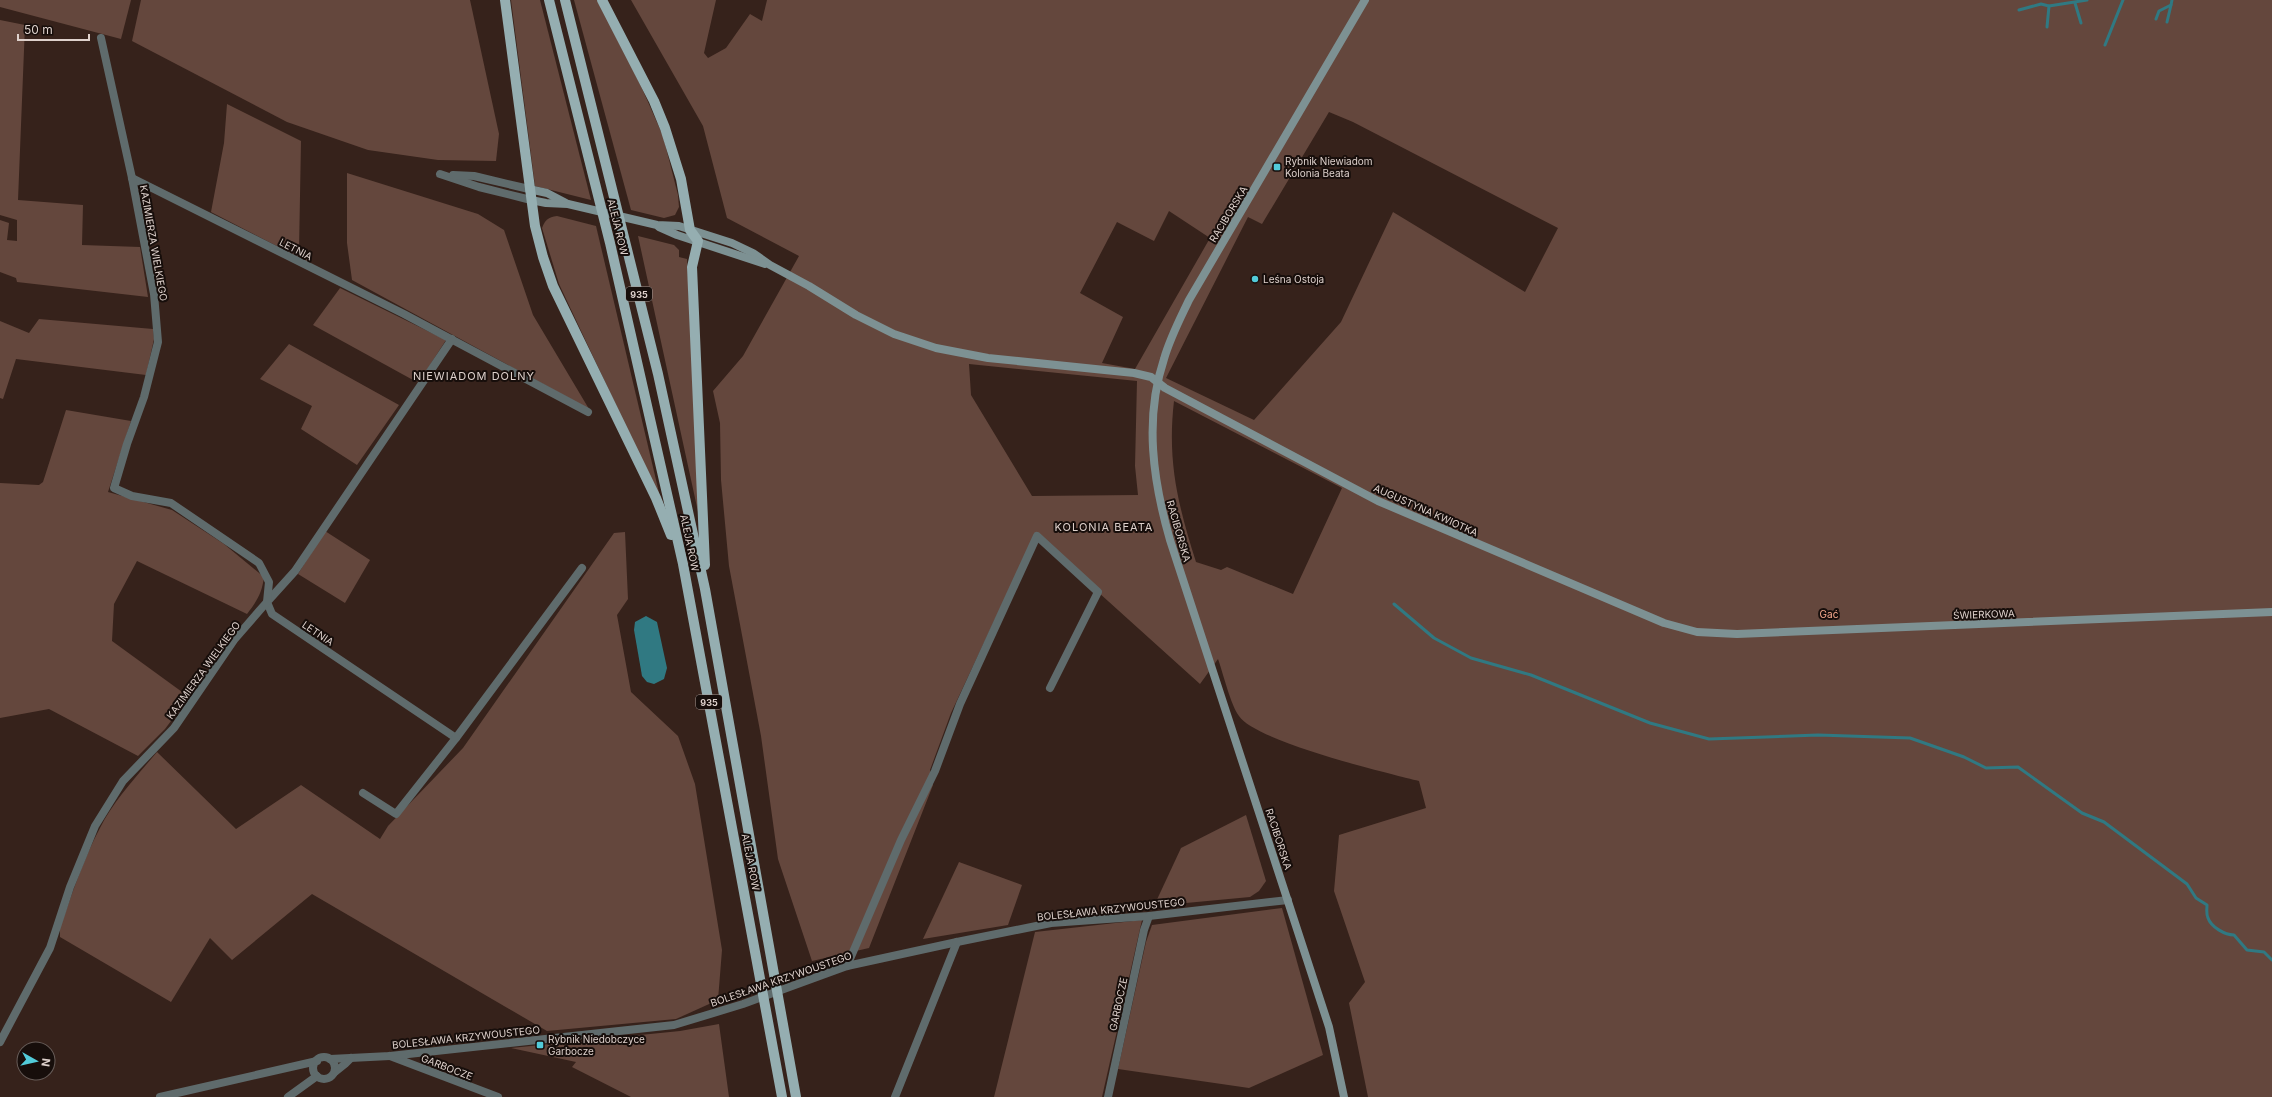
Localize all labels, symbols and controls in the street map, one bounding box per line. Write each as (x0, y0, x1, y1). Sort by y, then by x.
scale bar (18, 16, 89, 42)
text: 50 m (24, 22, 53, 37)
place label: Rybnik Niewiadom Kolonia Beata (1285, 155, 1373, 179)
marker: Rybnik Niewiadom Kolonia Beata (1272, 162, 1282, 172)
street label: KAZIMIERZA WIELKIEGO (138, 184, 170, 302)
street label: RACIBORSKA (1206, 184, 1250, 244)
street label: ALEJA ROW (605, 198, 631, 257)
street label: LETNIA (278, 236, 315, 262)
place label: Leśna Ostoja (1263, 273, 1324, 285)
marker: Leśna Ostoja (1250, 274, 1260, 284)
road number: 935 (626, 287, 652, 301)
district label: NIEWIADOM DOLNY (413, 369, 535, 383)
street label: AUGUSTYNA KWIOTKA (1372, 482, 1480, 538)
street label: RACIBORSKA (1164, 499, 1194, 563)
street label: ALEJA ROW (678, 514, 702, 573)
district label: KOLONIA BEATA (1055, 520, 1153, 534)
street label: ŚWIERKOWA (1953, 606, 2015, 621)
park label: Gać (1820, 608, 1839, 620)
street label: LETNIA (300, 618, 336, 648)
street label: KAZIMIERZA WIELKIEGO (164, 619, 243, 721)
road number: 935 (696, 695, 722, 709)
street label: RACIBORSKA (1263, 807, 1295, 871)
street label: ALEJA ROW (740, 833, 762, 892)
street label: BOLESŁAWA KRZYWOUSTEGO (1036, 895, 1186, 923)
street label: BOLESŁAWA KRZYWOUSTEGO (709, 949, 854, 1009)
street label: GARBOCZE (1106, 976, 1130, 1032)
street label: BOLESŁAWA KRZYWOUSTEGO (391, 1023, 541, 1051)
place label: Rybnik Niedobczyce Garbocze (548, 1033, 645, 1057)
marker: Rybnik Niedobczyce Garbocze (535, 1040, 545, 1050)
north arrow (16, 1041, 56, 1081)
street label: GARBOCZE (419, 1052, 475, 1082)
text: N (38, 1057, 53, 1068)

